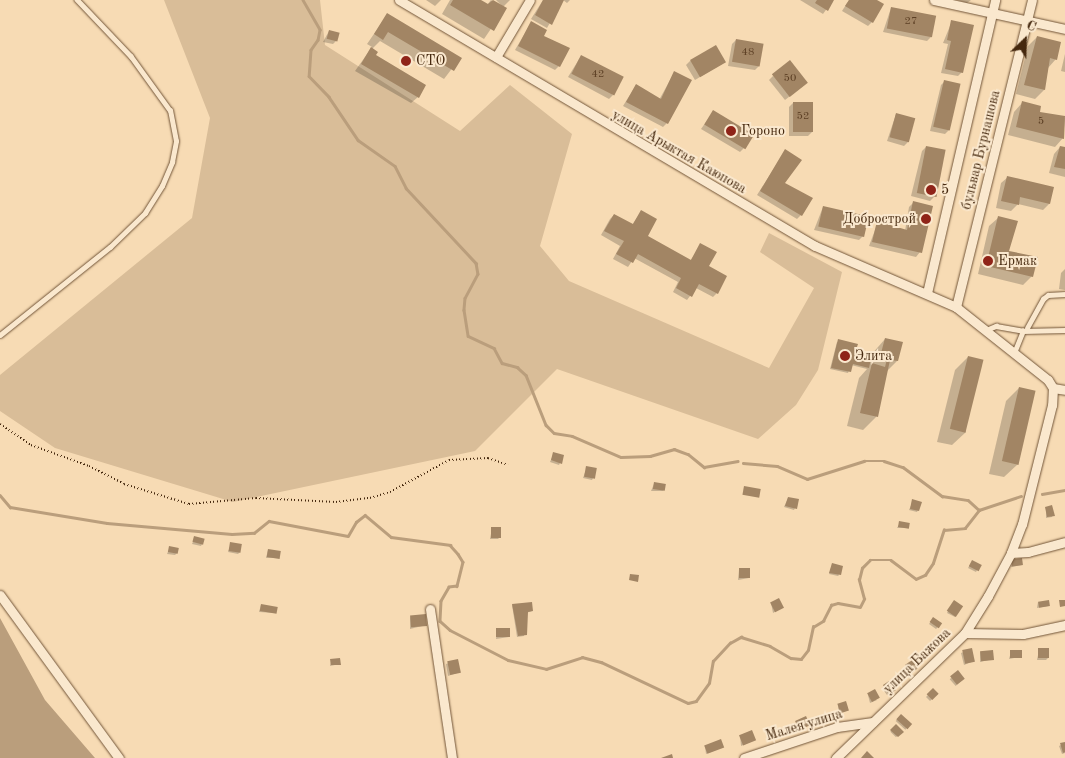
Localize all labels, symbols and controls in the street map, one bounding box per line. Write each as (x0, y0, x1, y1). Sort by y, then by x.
house number: 27 (905, 15, 917, 29)
north arrow (1000, 15, 1050, 65)
text: С (1024, 18, 1038, 35)
house number: 48 (742, 46, 754, 60)
place label: СТО (416, 53, 445, 69)
marker: СТО (400, 55, 412, 67)
house number: 42 (592, 68, 604, 82)
house number: 50 (784, 72, 796, 86)
street label: бульвар Бурнашова (958, 89, 1004, 211)
street label: улица Арыктая Каюпова (609, 107, 749, 197)
house number: 52 (797, 110, 809, 124)
house number: 5 (1038, 115, 1044, 129)
place label: Гороно (741, 123, 785, 139)
marker: Гороно (725, 125, 737, 137)
place label: 5 (941, 182, 949, 198)
marker: 5 (925, 184, 937, 196)
place label: Добрострой (843, 211, 916, 227)
marker: Добрострой (920, 213, 932, 225)
place label: Ермак (998, 253, 1037, 269)
marker: Ермак (982, 255, 994, 267)
place label: Элита (855, 348, 892, 364)
marker: Элита (839, 350, 851, 362)
street label: улица Бажова (880, 625, 954, 697)
street label: Малея улица (764, 705, 844, 745)

